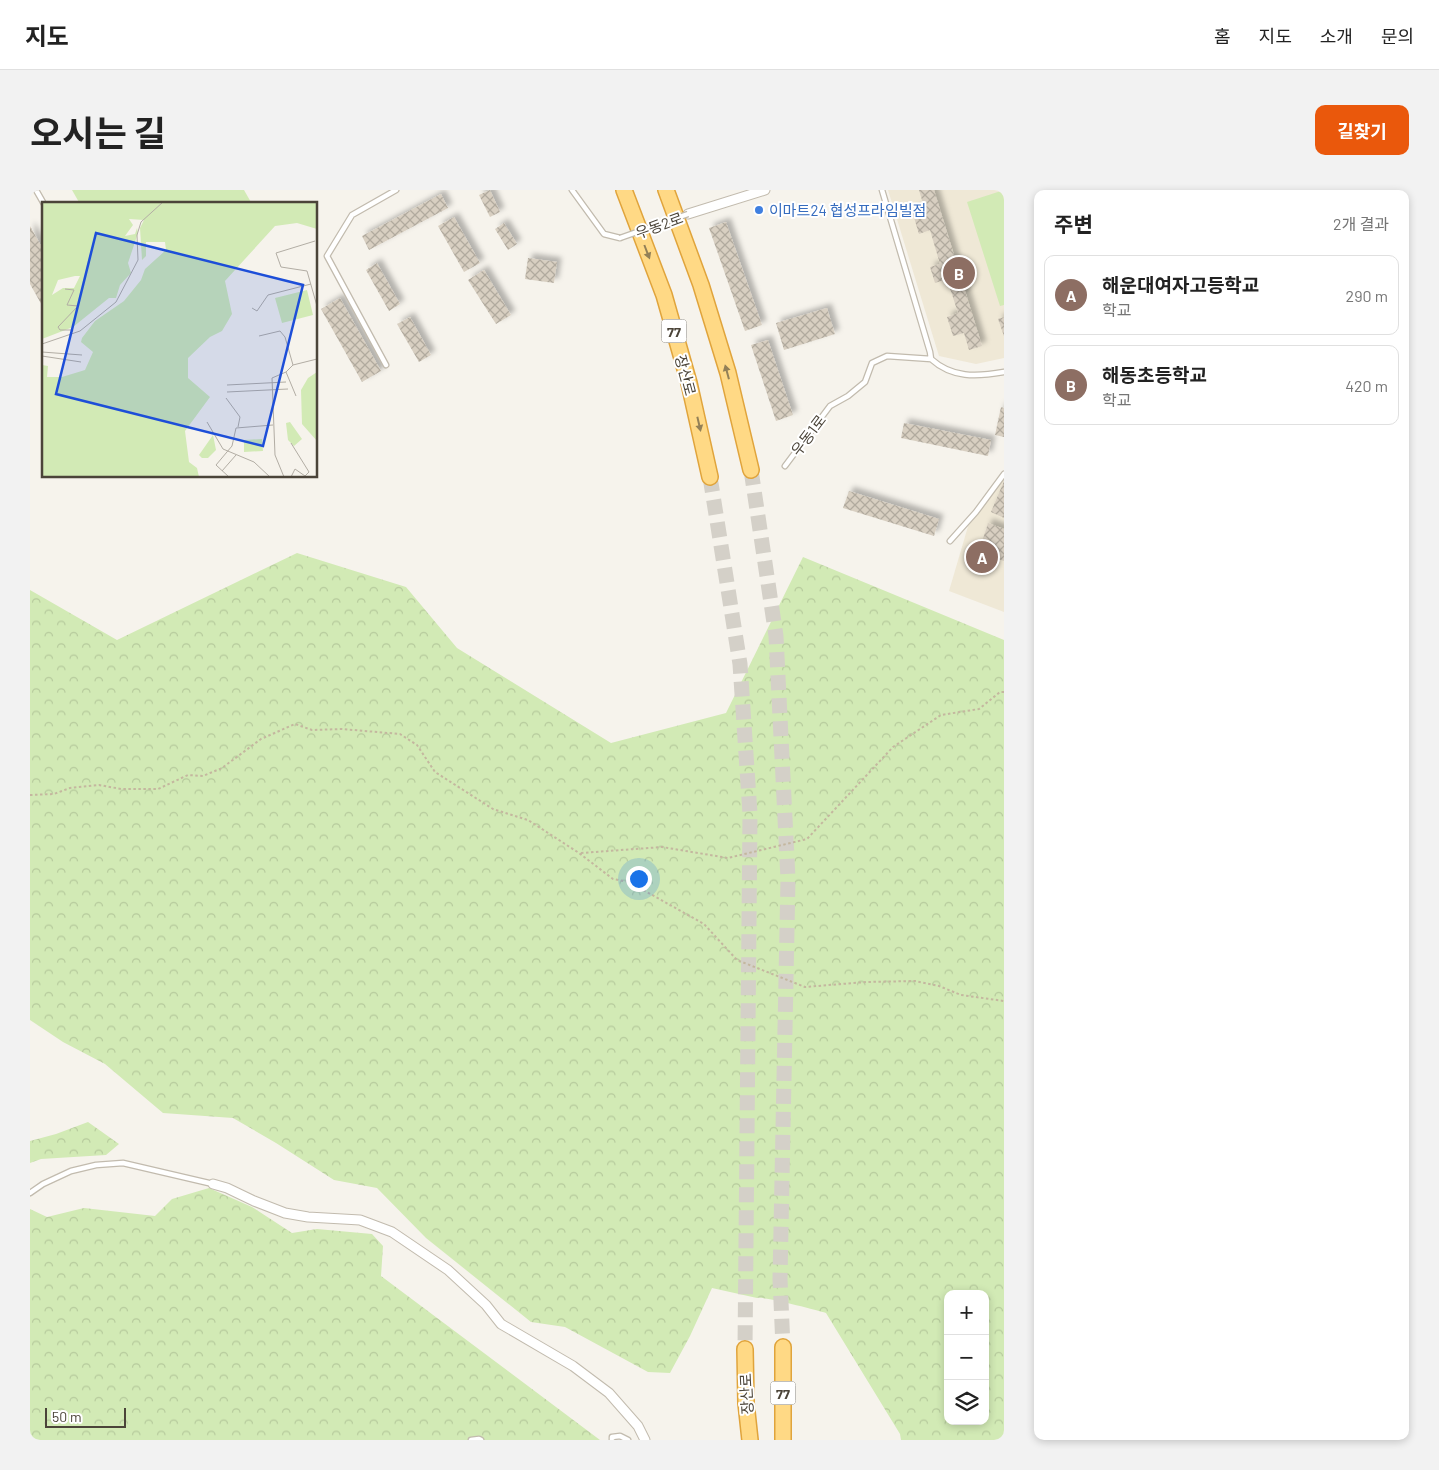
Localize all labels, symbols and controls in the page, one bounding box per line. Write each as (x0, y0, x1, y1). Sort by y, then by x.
text: 지도 (25, 21, 69, 50)
text: 홈 (1214, 25, 1231, 47)
text: 지도 (1259, 25, 1292, 47)
text: 소개 (1320, 25, 1353, 47)
text: 문의 (1381, 25, 1414, 47)
button: 길찾기 (1315, 105, 1409, 155)
text: 오시는 길 (30, 111, 166, 153)
place label: 이마트24 협성프라임빌점 (769, 201, 926, 219)
inset map (42, 202, 318, 478)
marker: 이마트24 협성프라임빌점 (753, 204, 765, 216)
street label: 우동2로 (633, 208, 685, 242)
text: 주변 (1054, 211, 1093, 236)
text: 2개 결과 (1333, 214, 1389, 233)
one-way arrow (643, 245, 651, 260)
pin: B (943, 254, 975, 292)
text: 해운대여자고등학교 (1102, 273, 1259, 296)
text: A (1066, 286, 1076, 305)
text: 290 m (1346, 286, 1388, 305)
text: 학교 (1102, 300, 1131, 319)
road number: 77 (662, 320, 686, 342)
street label: 장산로 (672, 353, 700, 397)
text: 해동초등학교 (1102, 363, 1207, 386)
one-way arrow (723, 364, 731, 379)
text: B (1066, 376, 1076, 395)
text: 420 m (1345, 376, 1388, 395)
text: 학교 (1102, 390, 1131, 409)
street label: 우동1로 (787, 411, 829, 459)
one-way arrow (695, 417, 703, 432)
pin: A (966, 538, 998, 576)
your location (626, 866, 652, 892)
map controls (944, 1290, 989, 1425)
button: + (944, 1290, 989, 1335)
button: − (944, 1335, 989, 1380)
street label: 장산로 (736, 1373, 756, 1415)
button: layers (944, 1380, 989, 1425)
road number: 77 (770, 1382, 796, 1404)
scale bar (45, 1405, 126, 1428)
text: 50 m (52, 1408, 81, 1425)

